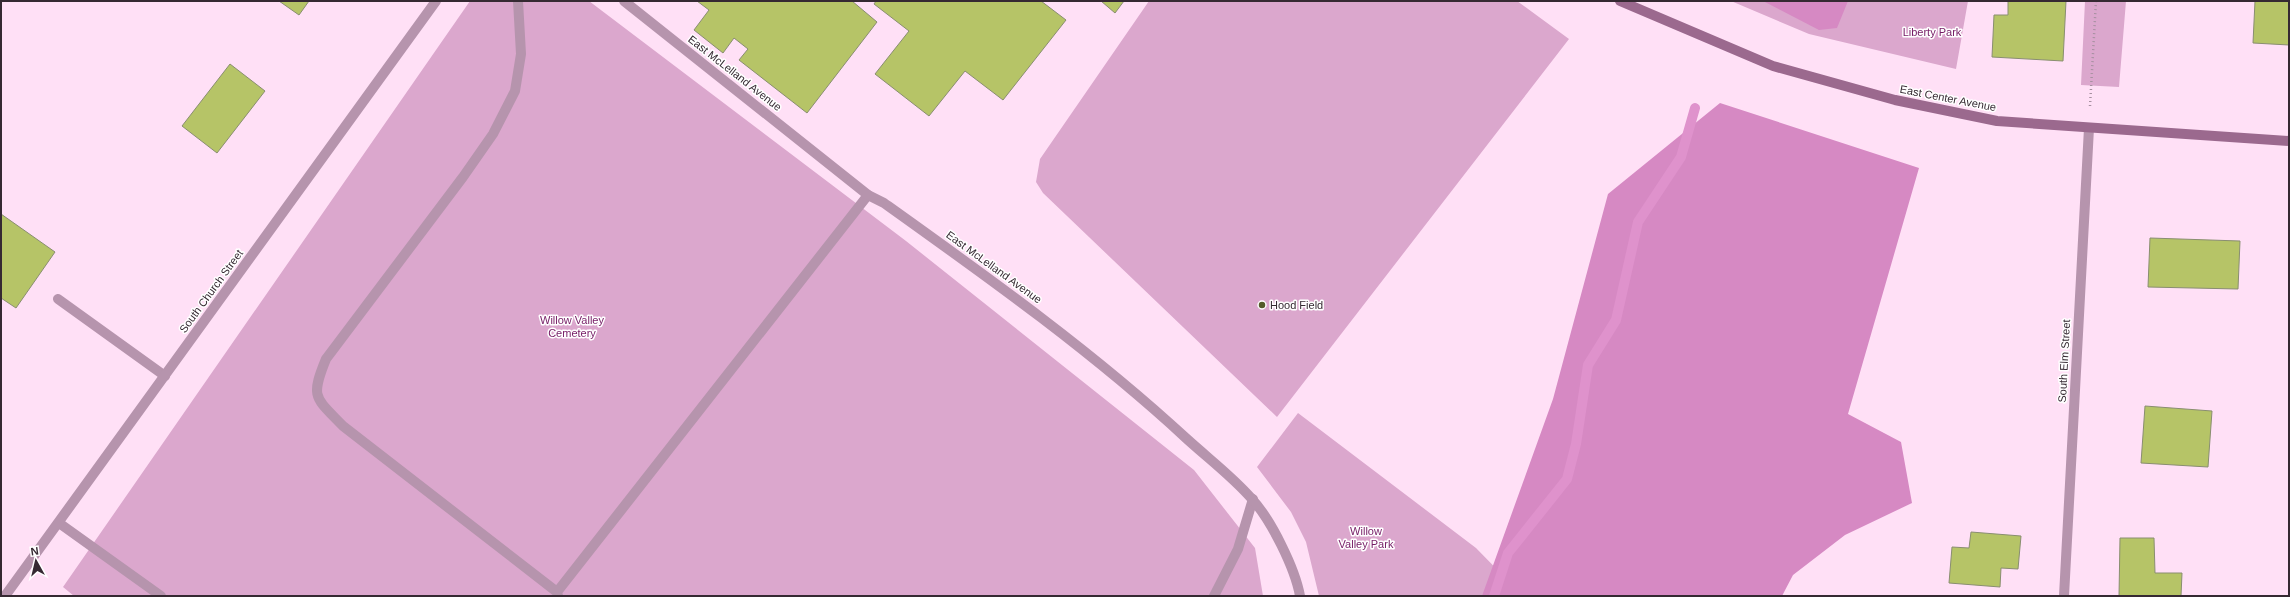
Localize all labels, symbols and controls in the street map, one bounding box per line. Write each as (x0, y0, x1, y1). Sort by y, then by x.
park label: Liberty Park (1903, 26, 1962, 38)
street label: East McLelland Avenue (686, 33, 784, 113)
street label: East Center Avenue (1899, 83, 1997, 113)
street label: East McLelland Avenue (944, 228, 1044, 306)
street label: South Church Street (177, 247, 245, 335)
place label: Hood Field (1270, 299, 1323, 311)
marker: Hood Field (1257, 300, 1267, 310)
park label: Willow Valley Cemetery (540, 314, 604, 339)
street label: South Elm Street (2056, 319, 2072, 403)
park label: Willow Valley Park (1339, 525, 1394, 550)
north arrow (16, 541, 56, 581)
text: N (30, 545, 39, 558)

